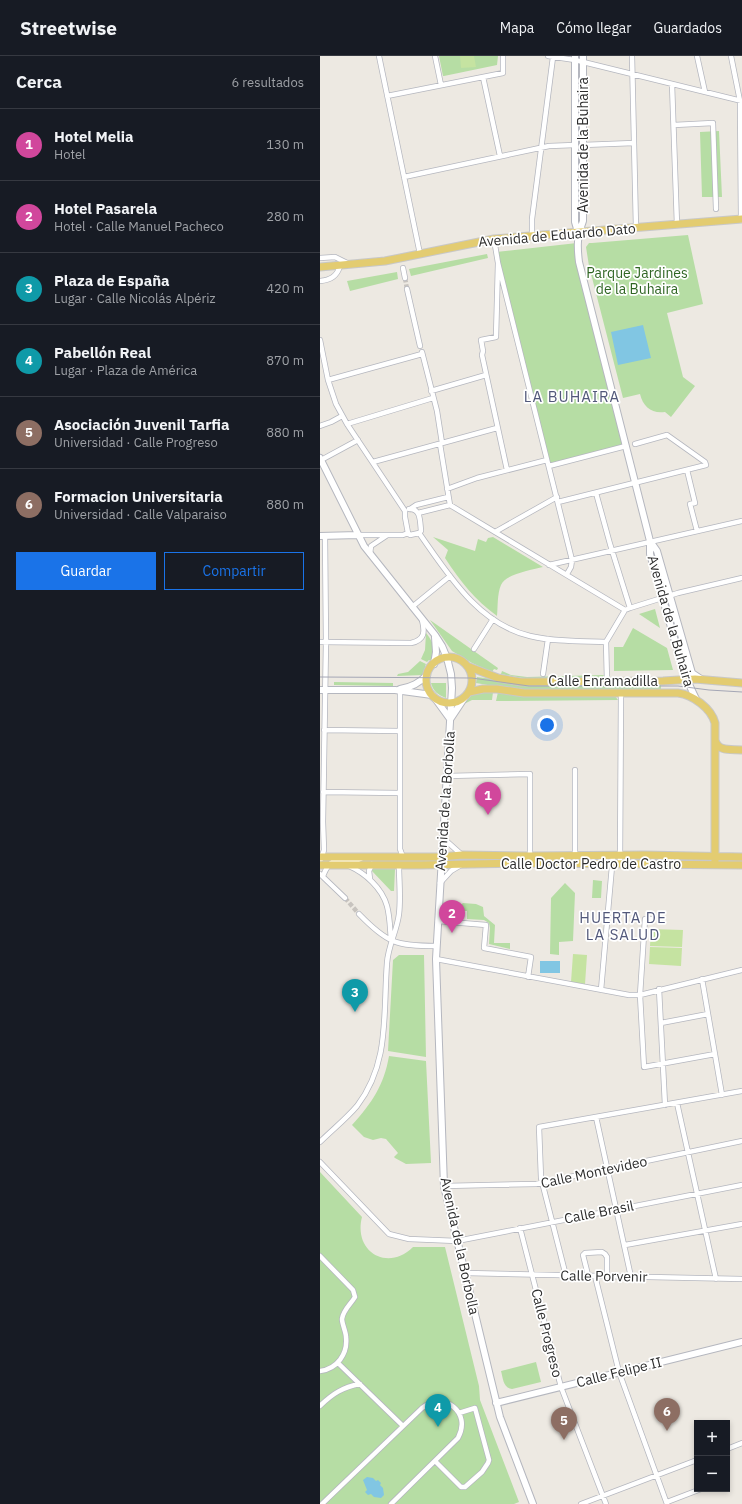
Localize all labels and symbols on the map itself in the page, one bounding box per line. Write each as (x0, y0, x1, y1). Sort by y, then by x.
street label: Avenida de la Buhaira (574, 77, 592, 213)
street label: Avenida de Eduardo Dato (477, 219, 637, 251)
park label: Parque Jardines de la Buhaira (586, 264, 688, 298)
district label: LA BUHAIRA (524, 387, 620, 406)
street label: Avenida de la Buhaira (644, 553, 699, 689)
street label: Calle Enramadilla (548, 672, 658, 690)
your location (537, 715, 557, 735)
street label: Avenida de la Borbolla (431, 730, 459, 872)
pin: 1 (475, 782, 501, 815)
street label: Calle Doctor Pedro de Castro (501, 855, 681, 873)
pin: 2 (439, 900, 465, 933)
district label: HUERTA DE LA SALUD (579, 908, 667, 944)
pin: 3 (342, 979, 368, 1012)
street label: Calle Montevideo (539, 1152, 649, 1192)
street label: Avenida de la Borbolla (437, 1176, 483, 1317)
street label: Calle Brasil (563, 1196, 636, 1228)
street label: Calle Porvenir (560, 1266, 648, 1286)
street label: Calle Progreso (527, 1287, 567, 1379)
street label: Calle Felipe II (574, 1353, 664, 1391)
pin: 4 (425, 1394, 451, 1427)
pin: 6 (654, 1398, 680, 1431)
pin: 5 (551, 1407, 577, 1440)

